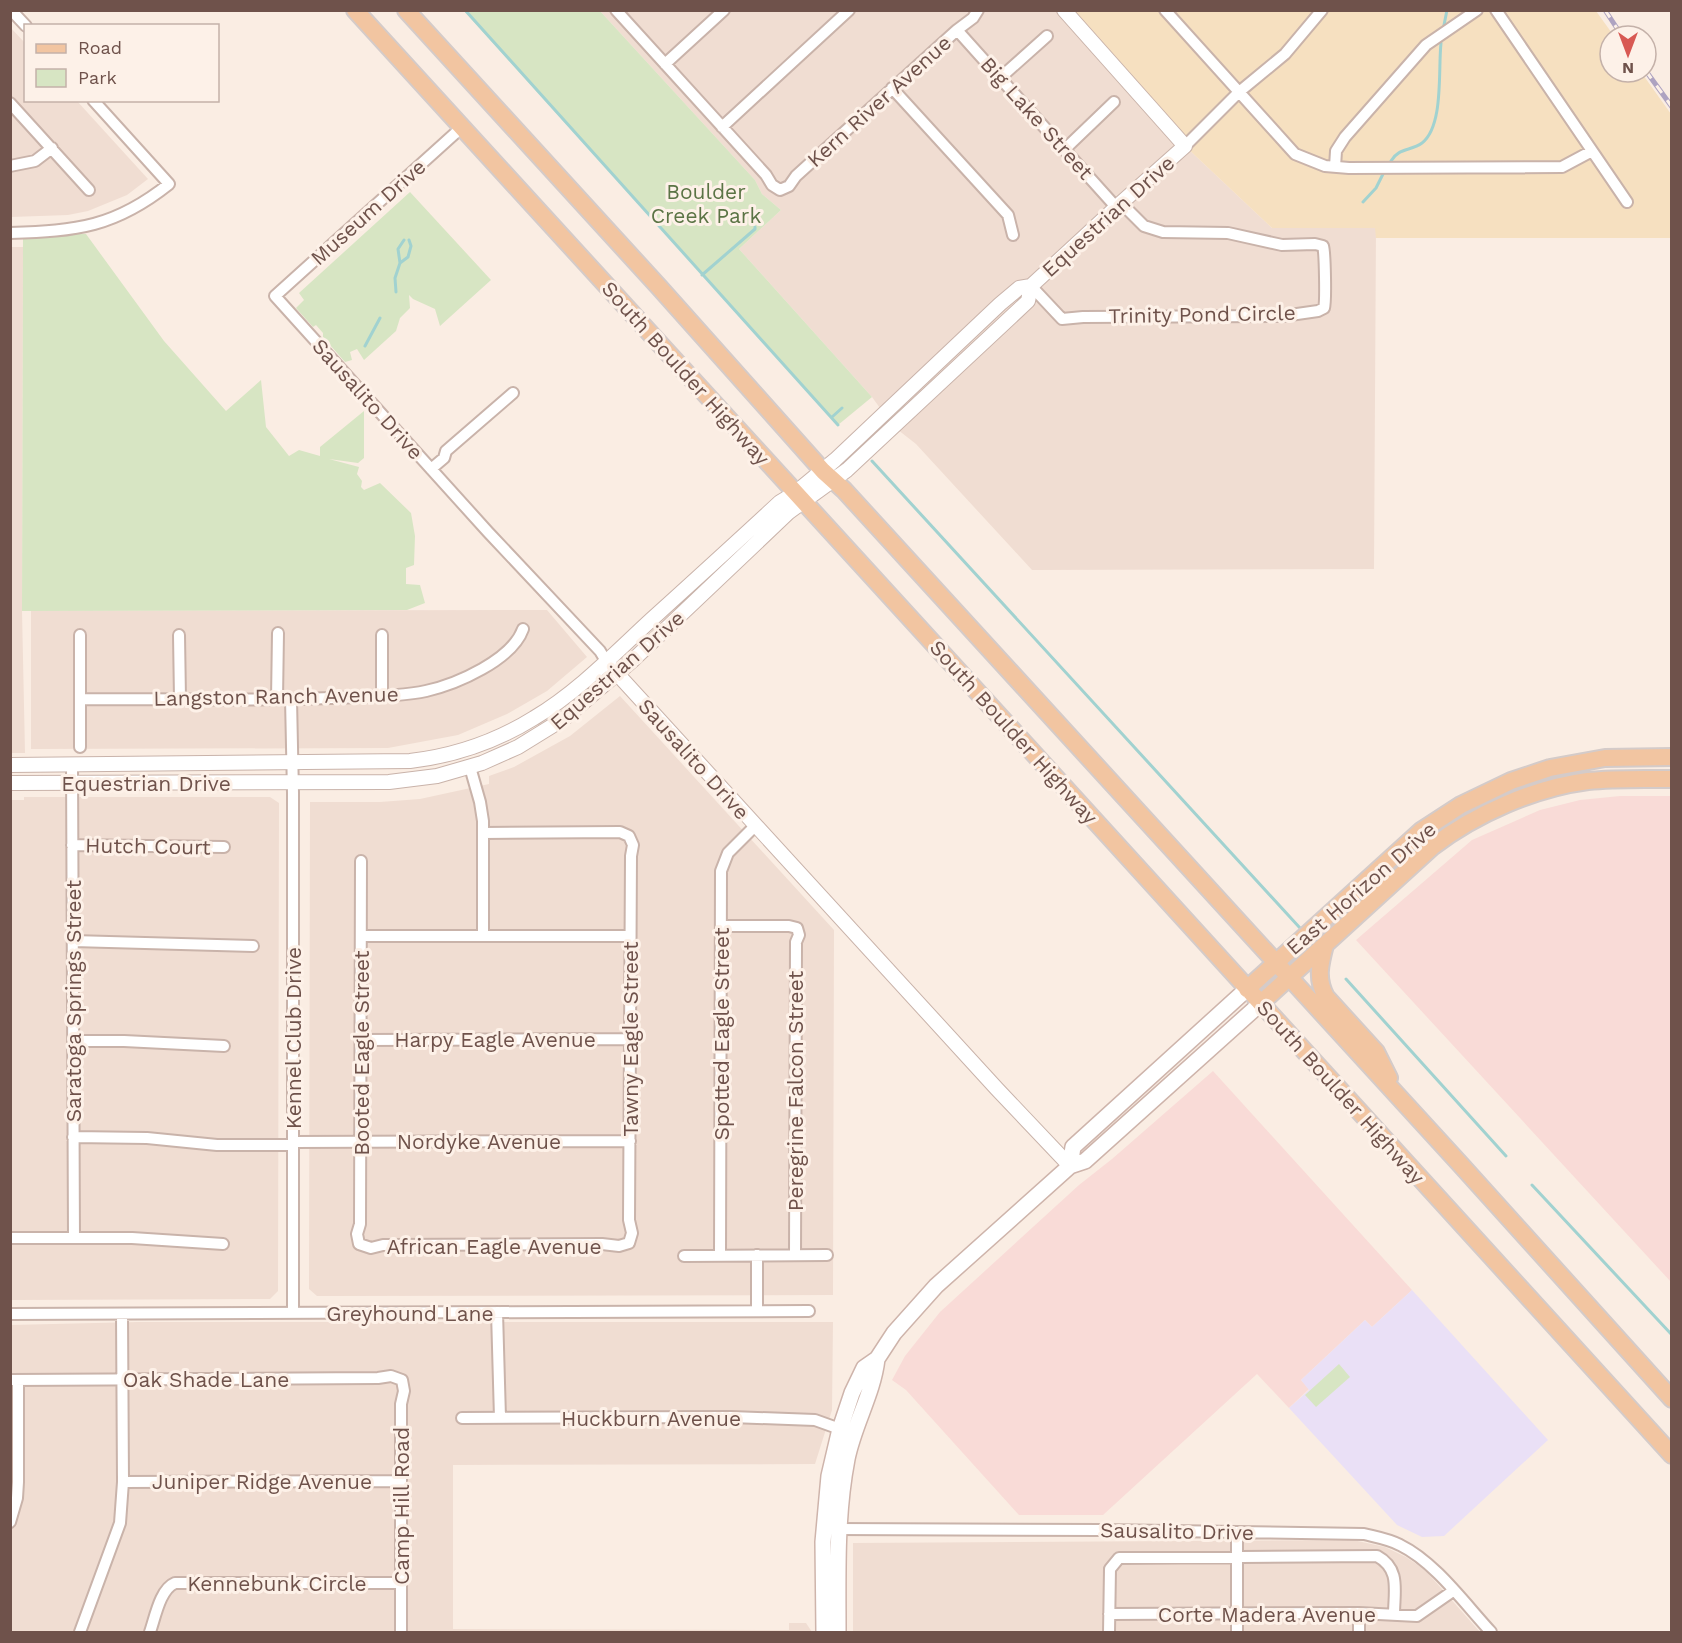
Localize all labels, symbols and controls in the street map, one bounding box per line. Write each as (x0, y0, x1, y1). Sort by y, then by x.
legend (24, 24, 219, 102)
north arrow (1598, 24, 1658, 84)
street label: Kern River Avenue (802, 30, 956, 172)
text: Road (78, 37, 122, 58)
street label: Big Lake Street (975, 52, 1099, 185)
text: N (1622, 59, 1634, 78)
text: Park (78, 67, 117, 88)
street label: Equestrian Drive (1037, 150, 1179, 282)
street label: Museum Drive (305, 154, 431, 270)
park label: Boulder Creek Park (651, 179, 761, 228)
street label: South Boulder Highway (597, 276, 775, 470)
street label: Trinity Pond Circle (1108, 300, 1296, 328)
street label: Sausalito Drive (307, 333, 429, 465)
street label: Equestrian Drive (545, 605, 689, 735)
street label: South Boulder Highway (925, 635, 1103, 829)
street label: Langston Ranch Avenue (153, 681, 399, 711)
street label: Sausalito Drive (633, 693, 755, 825)
street label: Equestrian Drive (61, 771, 231, 796)
street label: East Horizon Drive (1281, 816, 1441, 960)
street label: Hutch Court (85, 832, 211, 860)
street label: Saratoga Springs Street (61, 880, 86, 1122)
street label: Spotted Eagle Street (709, 927, 734, 1141)
street label: Tawny Eagle Street (618, 941, 643, 1137)
street label: Kennel Club Drive (281, 947, 306, 1129)
street label: Booted Eagle Street (349, 950, 374, 1156)
street label: Peregrine Falcon Street (783, 971, 808, 1211)
street label: South Boulder Highway (1252, 995, 1430, 1189)
street label: Harpy Eagle Avenue (394, 1027, 596, 1052)
street label: Nordyke Avenue (397, 1129, 561, 1154)
street label: African Eagle Avenue (386, 1234, 602, 1259)
street label: Greyhound Lane (326, 1301, 494, 1326)
street label: Oak Shade Lane (123, 1367, 289, 1392)
street label: Huckburn Avenue (561, 1406, 741, 1431)
street label: Camp Hill Road (389, 1427, 414, 1585)
street label: Juniper Ridge Avenue (152, 1469, 372, 1494)
street label: Sausalito Drive (1100, 1517, 1254, 1545)
street label: Kennebunk Circle (187, 1571, 367, 1596)
street label: Corte Madera Avenue (1158, 1602, 1376, 1627)

